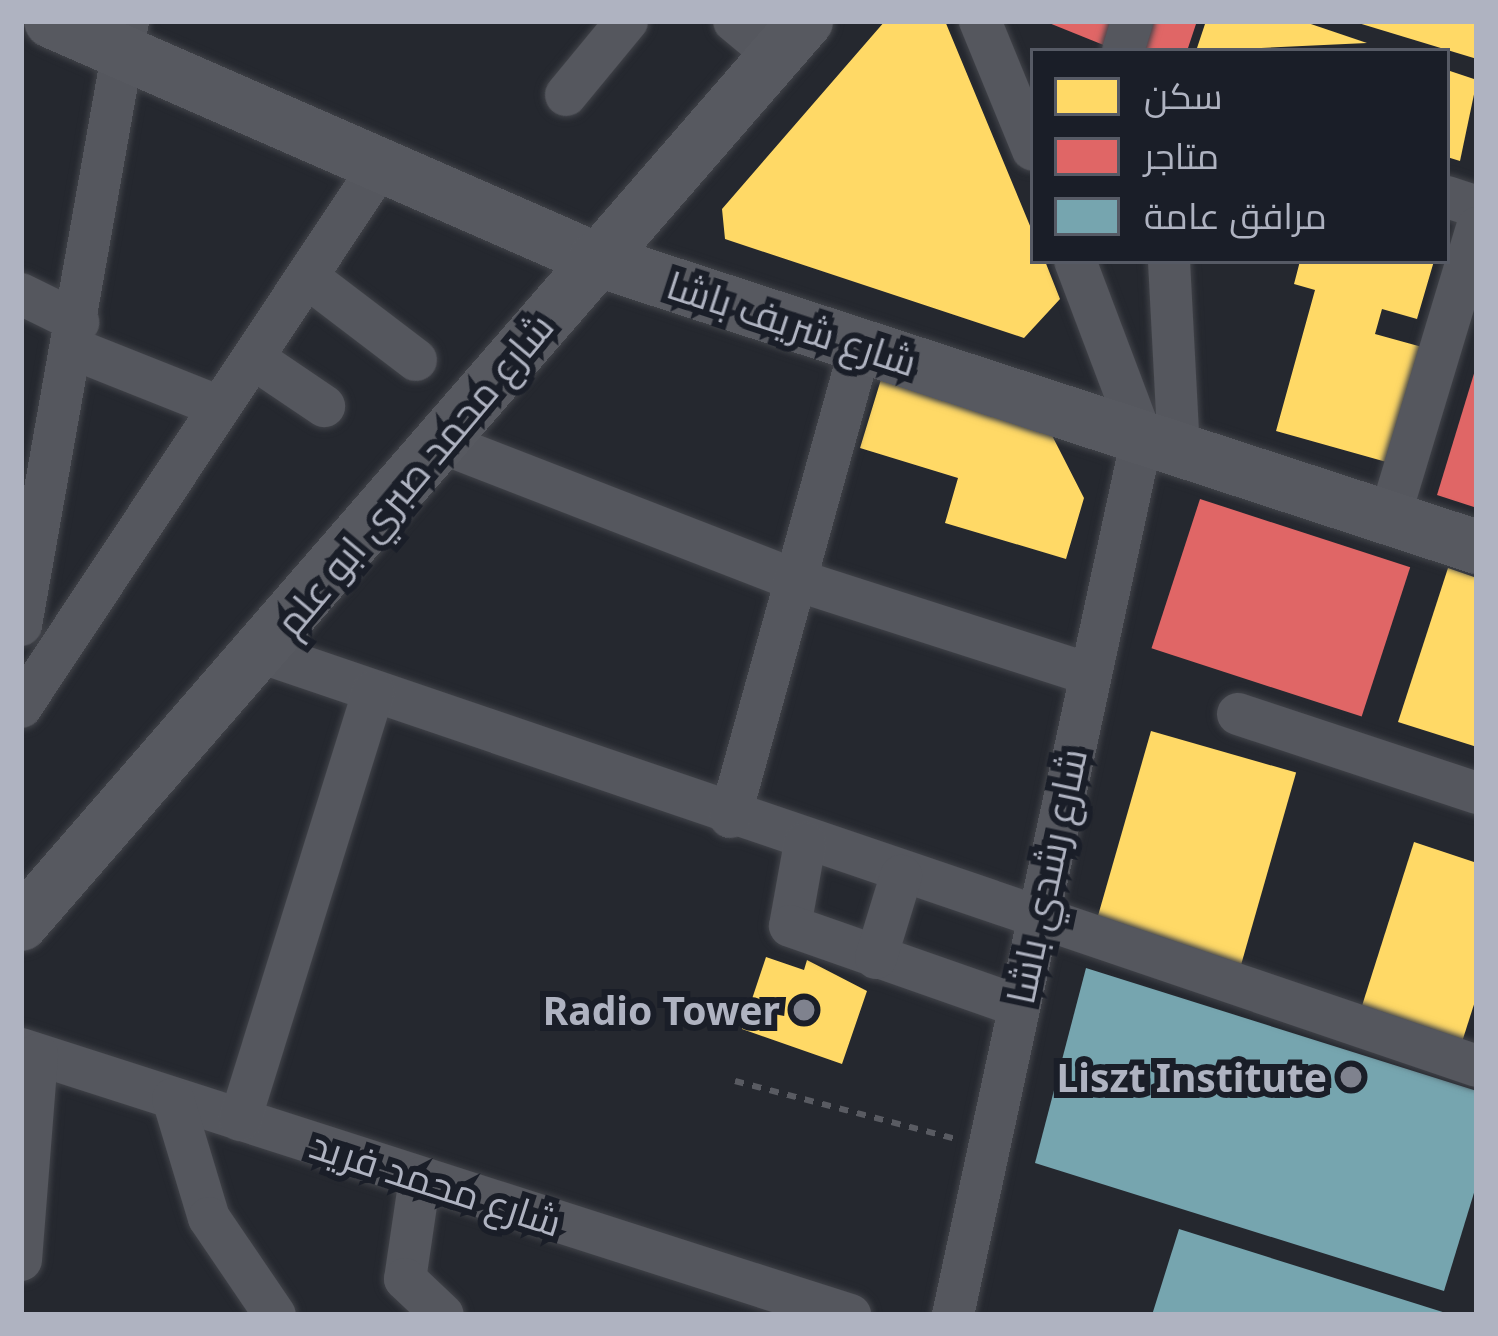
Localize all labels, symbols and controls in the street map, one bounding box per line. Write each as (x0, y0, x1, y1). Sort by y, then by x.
legend (1030, 48, 1450, 264)
text: سكن (1144, 71, 1223, 120)
text: متاجر (1144, 131, 1219, 180)
text: مرافق عامة (1144, 191, 1327, 240)
street label: شارع شريف باشا (661, 261, 923, 385)
street label: شارع محمد صبري ابو علم (266, 303, 562, 645)
street label: شارع رشدي باشا (996, 744, 1096, 1008)
place label: Radio Tower (543, 987, 780, 1033)
marker: Radio Tower (791, 997, 817, 1023)
place label: Liszt Institute (1056, 1054, 1327, 1100)
marker: Liszt Institute (1338, 1064, 1364, 1090)
street label: شارع محمد فريد (304, 1120, 568, 1246)

